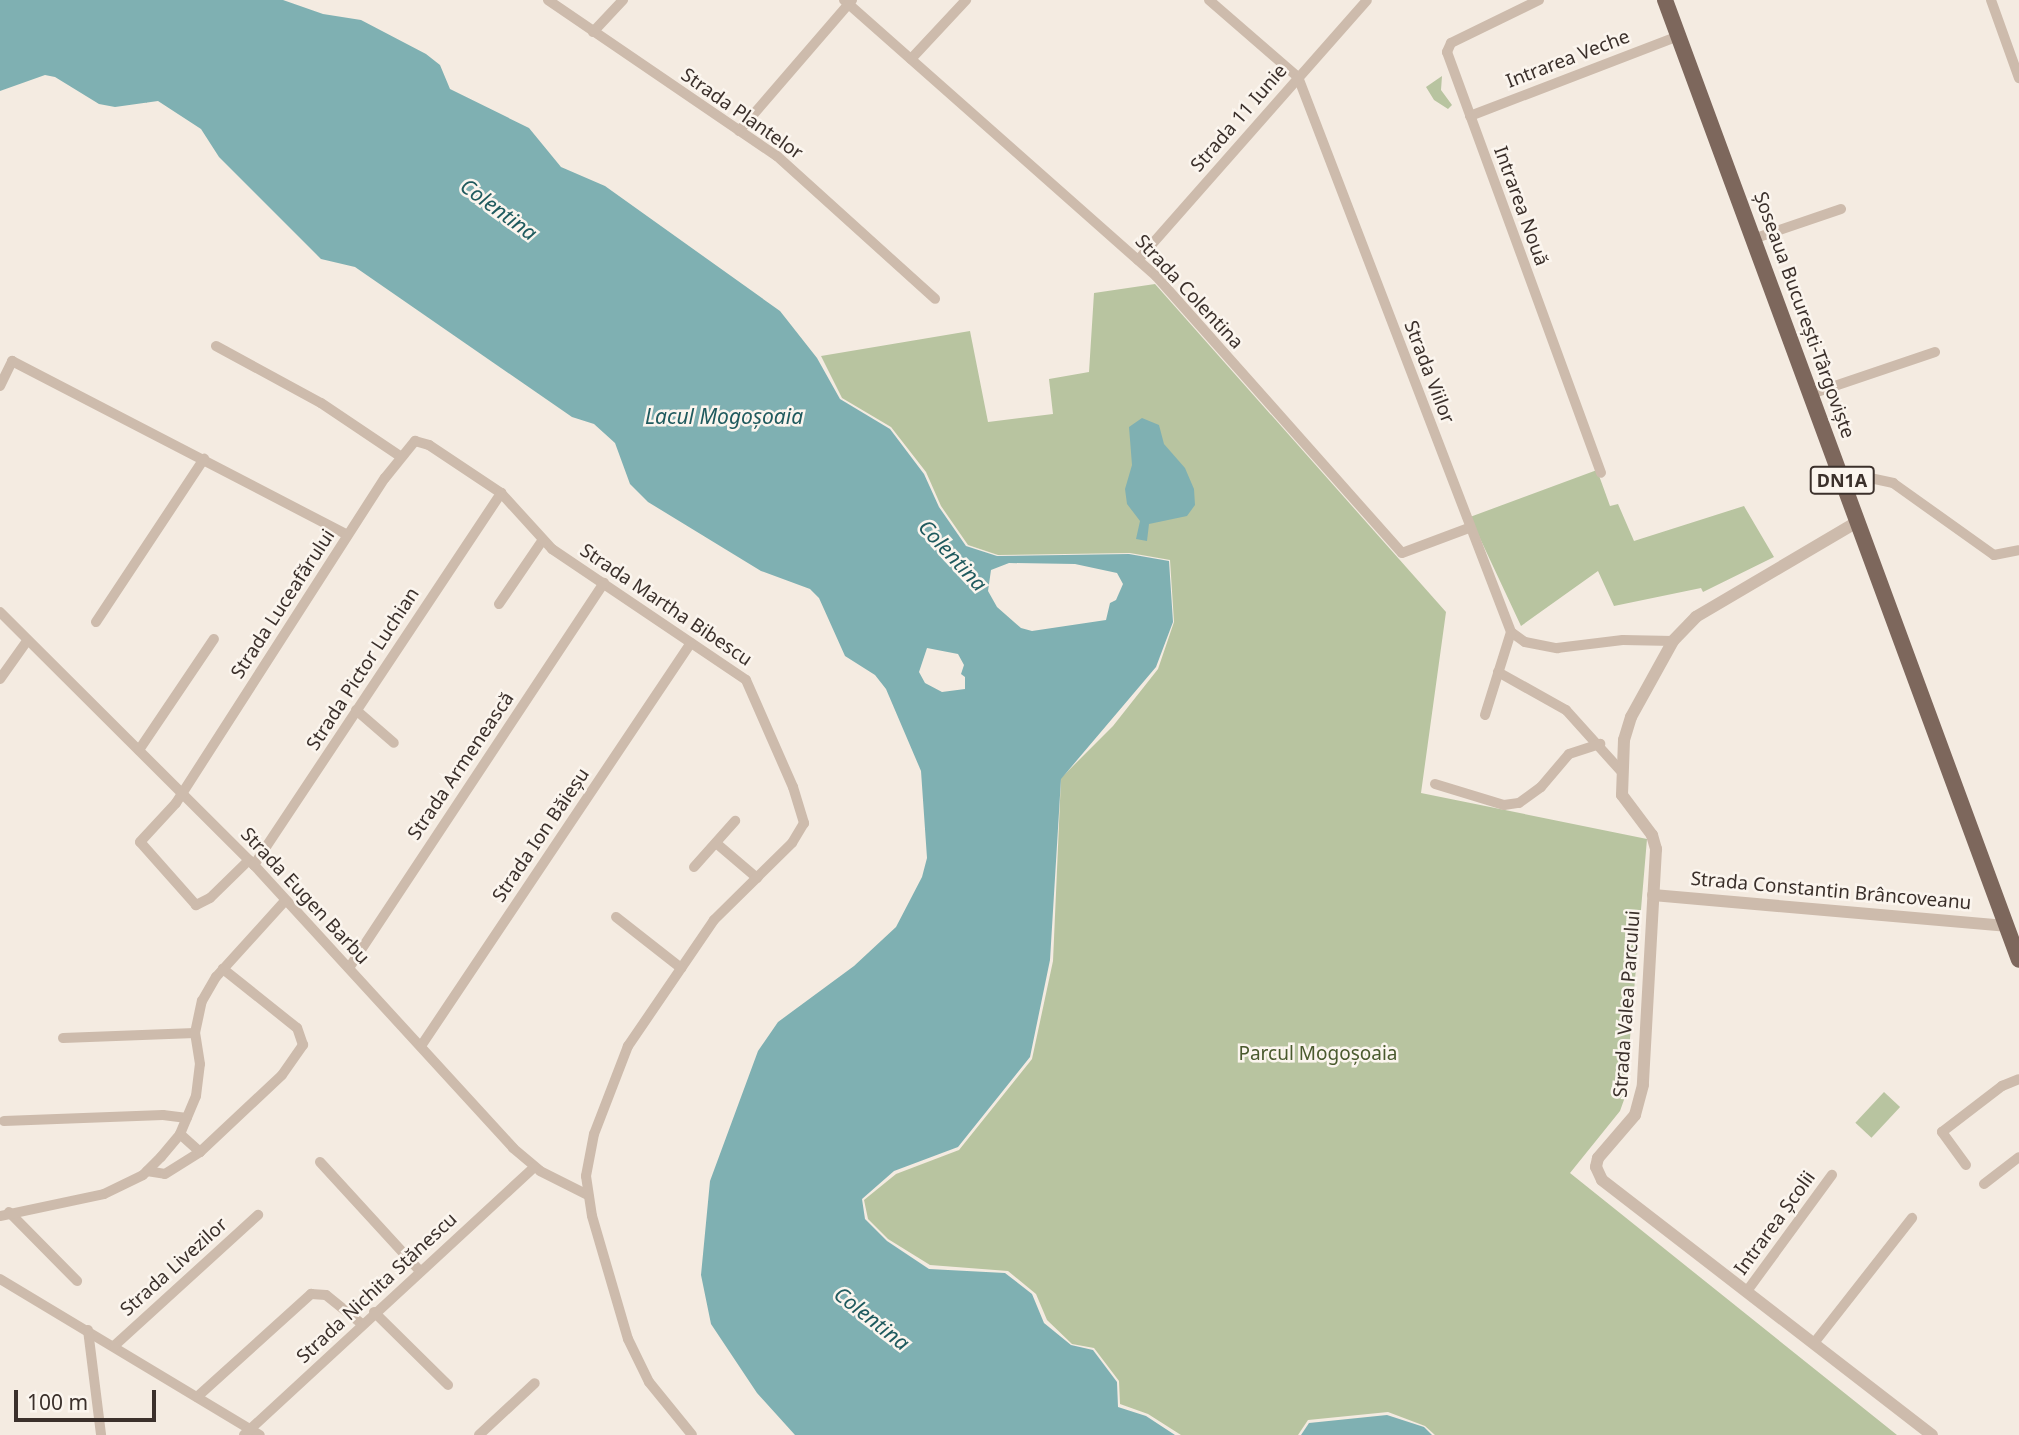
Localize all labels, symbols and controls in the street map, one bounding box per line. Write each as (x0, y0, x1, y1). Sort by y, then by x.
street label: Intrarea Veche (1503, 25, 1633, 93)
street label: Strada 11 Iunie (1186, 60, 1292, 176)
street label: Strada Plantelor (677, 64, 807, 164)
street label: Intrarea Nouă (1489, 143, 1553, 269)
water label: Colentina (456, 173, 542, 245)
street label: Șoseaua București-Târgoviște (1749, 189, 1859, 441)
street label: Strada Colentina (1130, 230, 1248, 354)
street label: Strada Viilor (1399, 317, 1459, 427)
water label: Lacul Mogoșoaia (645, 403, 803, 429)
road number: DN1A (1809, 466, 1875, 494)
water label: Colentina (914, 514, 992, 596)
street label: Strada Luceafărului (226, 525, 340, 683)
street label: Strada Martha Bibescu (576, 539, 756, 671)
street label: Strada Pictor Luchian (302, 583, 424, 755)
street label: Strada Armenească (403, 688, 519, 844)
street label: Strada Ion Băieșu (488, 764, 594, 906)
street label: Strada Eugen Barbu (236, 823, 374, 969)
street label: Strada Constantin Brâncoveanu (1690, 867, 1972, 915)
street label: Strada Valea Parcului (1609, 910, 1645, 1098)
park label: Parcul Mogoșoaia (1238, 1043, 1398, 1065)
street label: Intrarea Școlii (1730, 1167, 1820, 1279)
street label: Strada Nichita Stănescu (292, 1208, 462, 1368)
street label: Strada Livezilor (116, 1213, 232, 1321)
water label: Colentina (829, 1281, 915, 1355)
scale bar (18, 1376, 159, 1420)
text: 100 m (27, 1388, 88, 1416)

